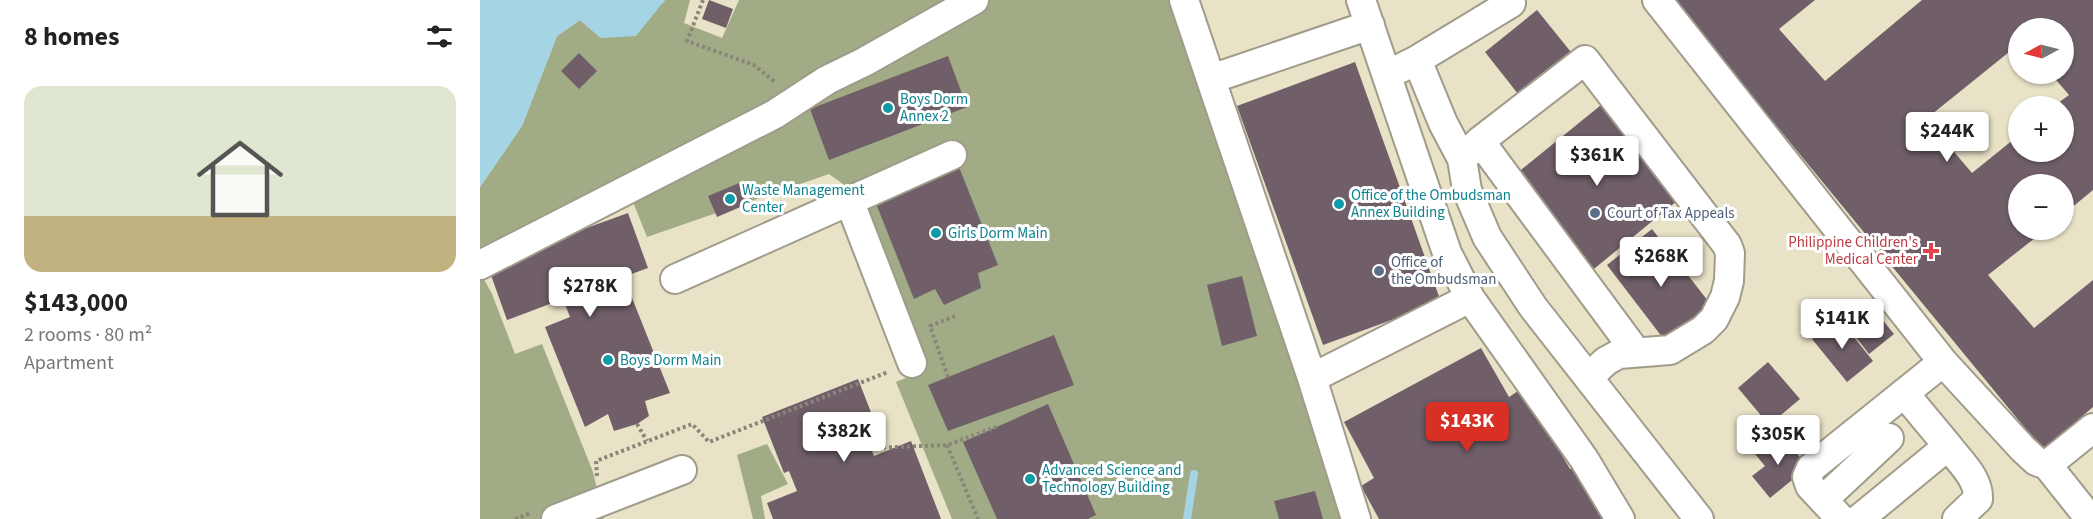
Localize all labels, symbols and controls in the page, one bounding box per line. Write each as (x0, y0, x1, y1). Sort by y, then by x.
text: 8 homes (24, 18, 119, 55)
north arrow (2008, 18, 2074, 84)
map controls (2008, 18, 2074, 240)
icon: filters (423, 20, 456, 53)
place label: Boys Dorm Annex 2 (900, 89, 968, 127)
button: + (2008, 96, 2074, 162)
marker: Boys Dorm Annex 2 (881, 101, 895, 115)
pin: $244K (1905, 112, 1989, 163)
text: $244K (1920, 117, 1974, 145)
icon: home (186, 125, 294, 233)
pin: $361K (1555, 136, 1639, 187)
text: $361K (1570, 141, 1624, 169)
button: − (2008, 174, 2074, 240)
place label: Waste Management Center (742, 180, 865, 218)
place label: Office of the Ombudsman Annex Building (1351, 185, 1511, 223)
marker: Waste Management Center (723, 192, 737, 206)
marker: Office of the Ombudsman Annex Building (1332, 197, 1346, 211)
place label: Court of Tax Appeals (1607, 203, 1735, 224)
marker: Court of Tax Appeals (1588, 206, 1602, 220)
place label: Girls Dorm Main (948, 223, 1048, 244)
marker: Girls Dorm Main (929, 226, 943, 240)
place label: Philippine Children's Medical Center (1788, 232, 1919, 270)
pin: $268K (1619, 237, 1703, 288)
text: $268K (1634, 242, 1688, 270)
marker: Philippine Children's Medical Center (1922, 242, 1940, 260)
place label: Office of the Ombudsman (1391, 252, 1496, 290)
marker: Office of the Ombudsman (1372, 264, 1386, 278)
pin: $278K (548, 267, 632, 318)
text: $278K (563, 272, 617, 300)
text: $143,000 (24, 284, 128, 321)
pin: $141K (1800, 299, 1884, 350)
text: $141K (1815, 304, 1869, 332)
text: 2 rooms · 80 m² (24, 321, 152, 349)
text: Apartment (24, 349, 114, 377)
place label: Boys Dorm Main (620, 350, 722, 371)
marker: Boys Dorm Main (601, 353, 615, 367)
pin: $143K (1425, 402, 1509, 453)
text: $143K (1440, 407, 1494, 435)
pin: $382K (802, 412, 886, 463)
pin: $305K (1736, 415, 1820, 466)
text: $382K (817, 417, 871, 445)
text: $305K (1751, 420, 1805, 448)
place label: Advanced Science and Technology Building (1042, 460, 1181, 498)
marker: Advanced Science and Technology Building (1023, 472, 1037, 486)

